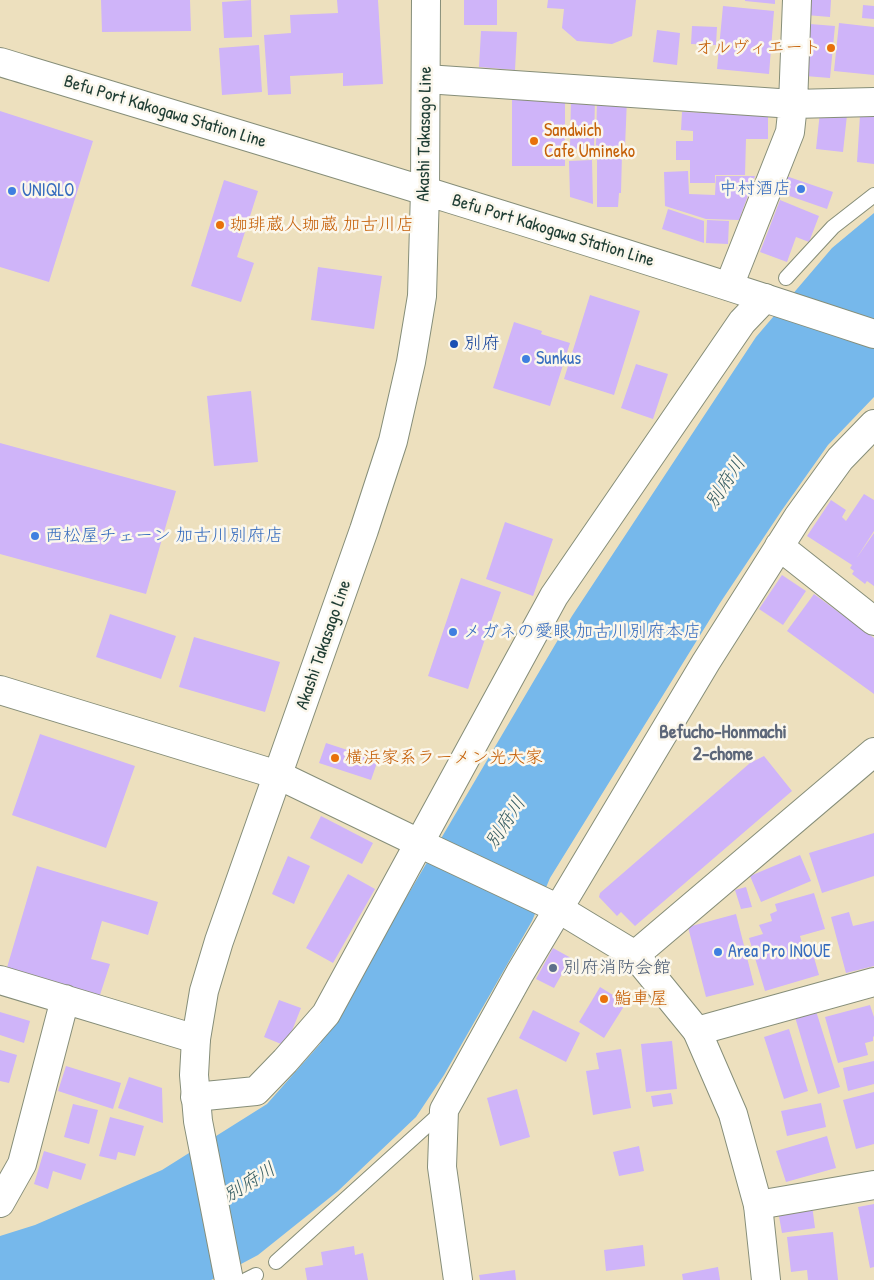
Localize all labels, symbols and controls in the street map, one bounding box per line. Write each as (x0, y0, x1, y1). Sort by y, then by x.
place label: オルヴィエート (695, 37, 821, 59)
marker: オルヴィエート (825, 42, 837, 54)
street label: Akashi Takasago Line (413, 66, 437, 202)
street label: Befu Port Kakogawa Station Line (61, 71, 269, 153)
place label: Sandwich Cafe Umineko (544, 120, 635, 162)
marker: Sandwich Cafe Umineko (528, 135, 540, 147)
place label: 中村酒店 (719, 178, 791, 200)
place label: UNIQLO (22, 180, 74, 202)
marker: 中村酒店 (795, 183, 807, 195)
marker: UNIQLO (6, 185, 18, 197)
street label: Befu Port Kakogawa Station Line (449, 190, 657, 272)
place label: 珈琲蔵人珈蔵 加古川店 (230, 214, 414, 236)
marker: 珈琲蔵人珈蔵 加古川店 (214, 219, 226, 231)
place label: 別府 (464, 333, 500, 355)
marker: 別府 (448, 338, 460, 350)
place label: Sunkus (536, 348, 581, 370)
marker: Sunkus (520, 353, 532, 365)
water label: 別府川 (701, 453, 751, 513)
place label: 西松屋チェーン 加古川別府店 (45, 525, 283, 547)
marker: 西松屋チェーン 加古川別府店 (29, 530, 41, 542)
street label: Akashi Takasago Line (292, 577, 356, 713)
place label: メガネの愛眼 加古川別府本店 (463, 621, 701, 643)
marker: メガネの愛眼 加古川別府本店 (447, 626, 459, 638)
district label: Befucho-Honmachi 2-chome (659, 722, 787, 766)
place label: 横浜家系ラーメン光大家 (345, 747, 543, 769)
marker: 横浜家系ラーメン光大家 (329, 752, 341, 764)
water label: 別府川 (481, 793, 531, 853)
place label: Area Pro INOUE (728, 941, 831, 963)
marker: Area Pro INOUE (712, 946, 724, 958)
place label: 別府消防会館 (563, 957, 671, 979)
marker: 別府消防会館 (547, 962, 559, 974)
place label: 鮨車屋 (614, 988, 668, 1010)
marker: 鮨車屋 (598, 993, 610, 1005)
water label: 別府川 (220, 1158, 280, 1208)

